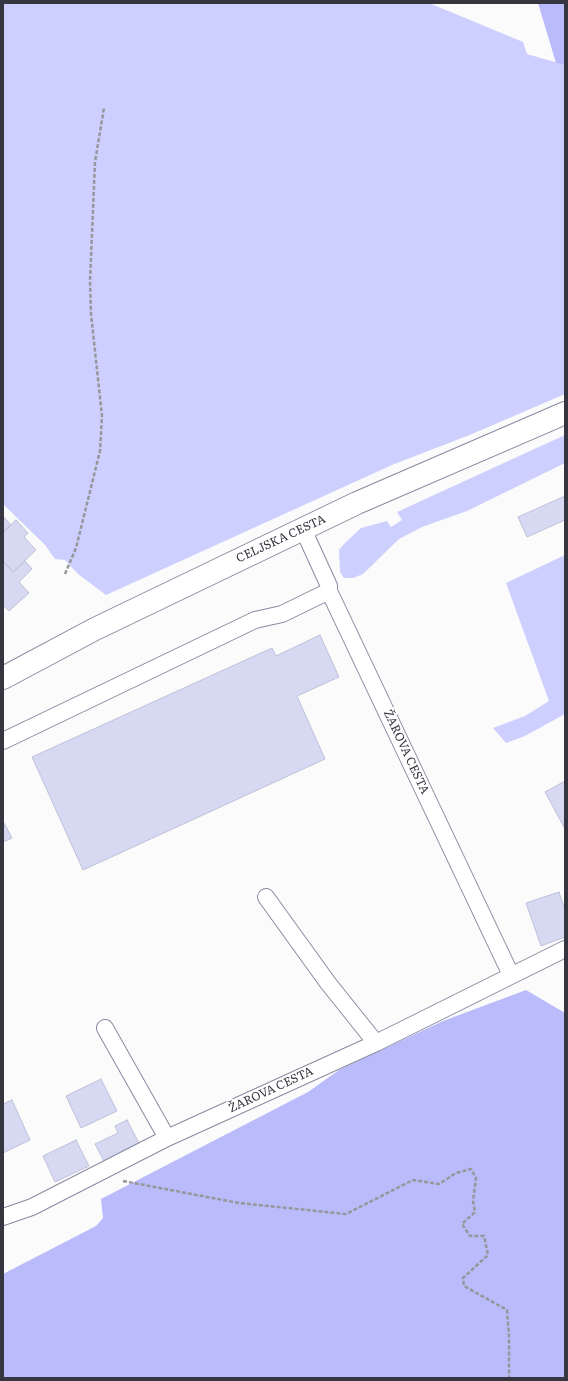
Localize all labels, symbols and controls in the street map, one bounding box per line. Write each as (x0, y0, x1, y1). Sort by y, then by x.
street label: CELJSKA CESTA (234, 512, 328, 566)
street label: ŽAROVA CESTA (380, 707, 432, 797)
street label: ŽAROVA CESTA (226, 1064, 316, 1116)

